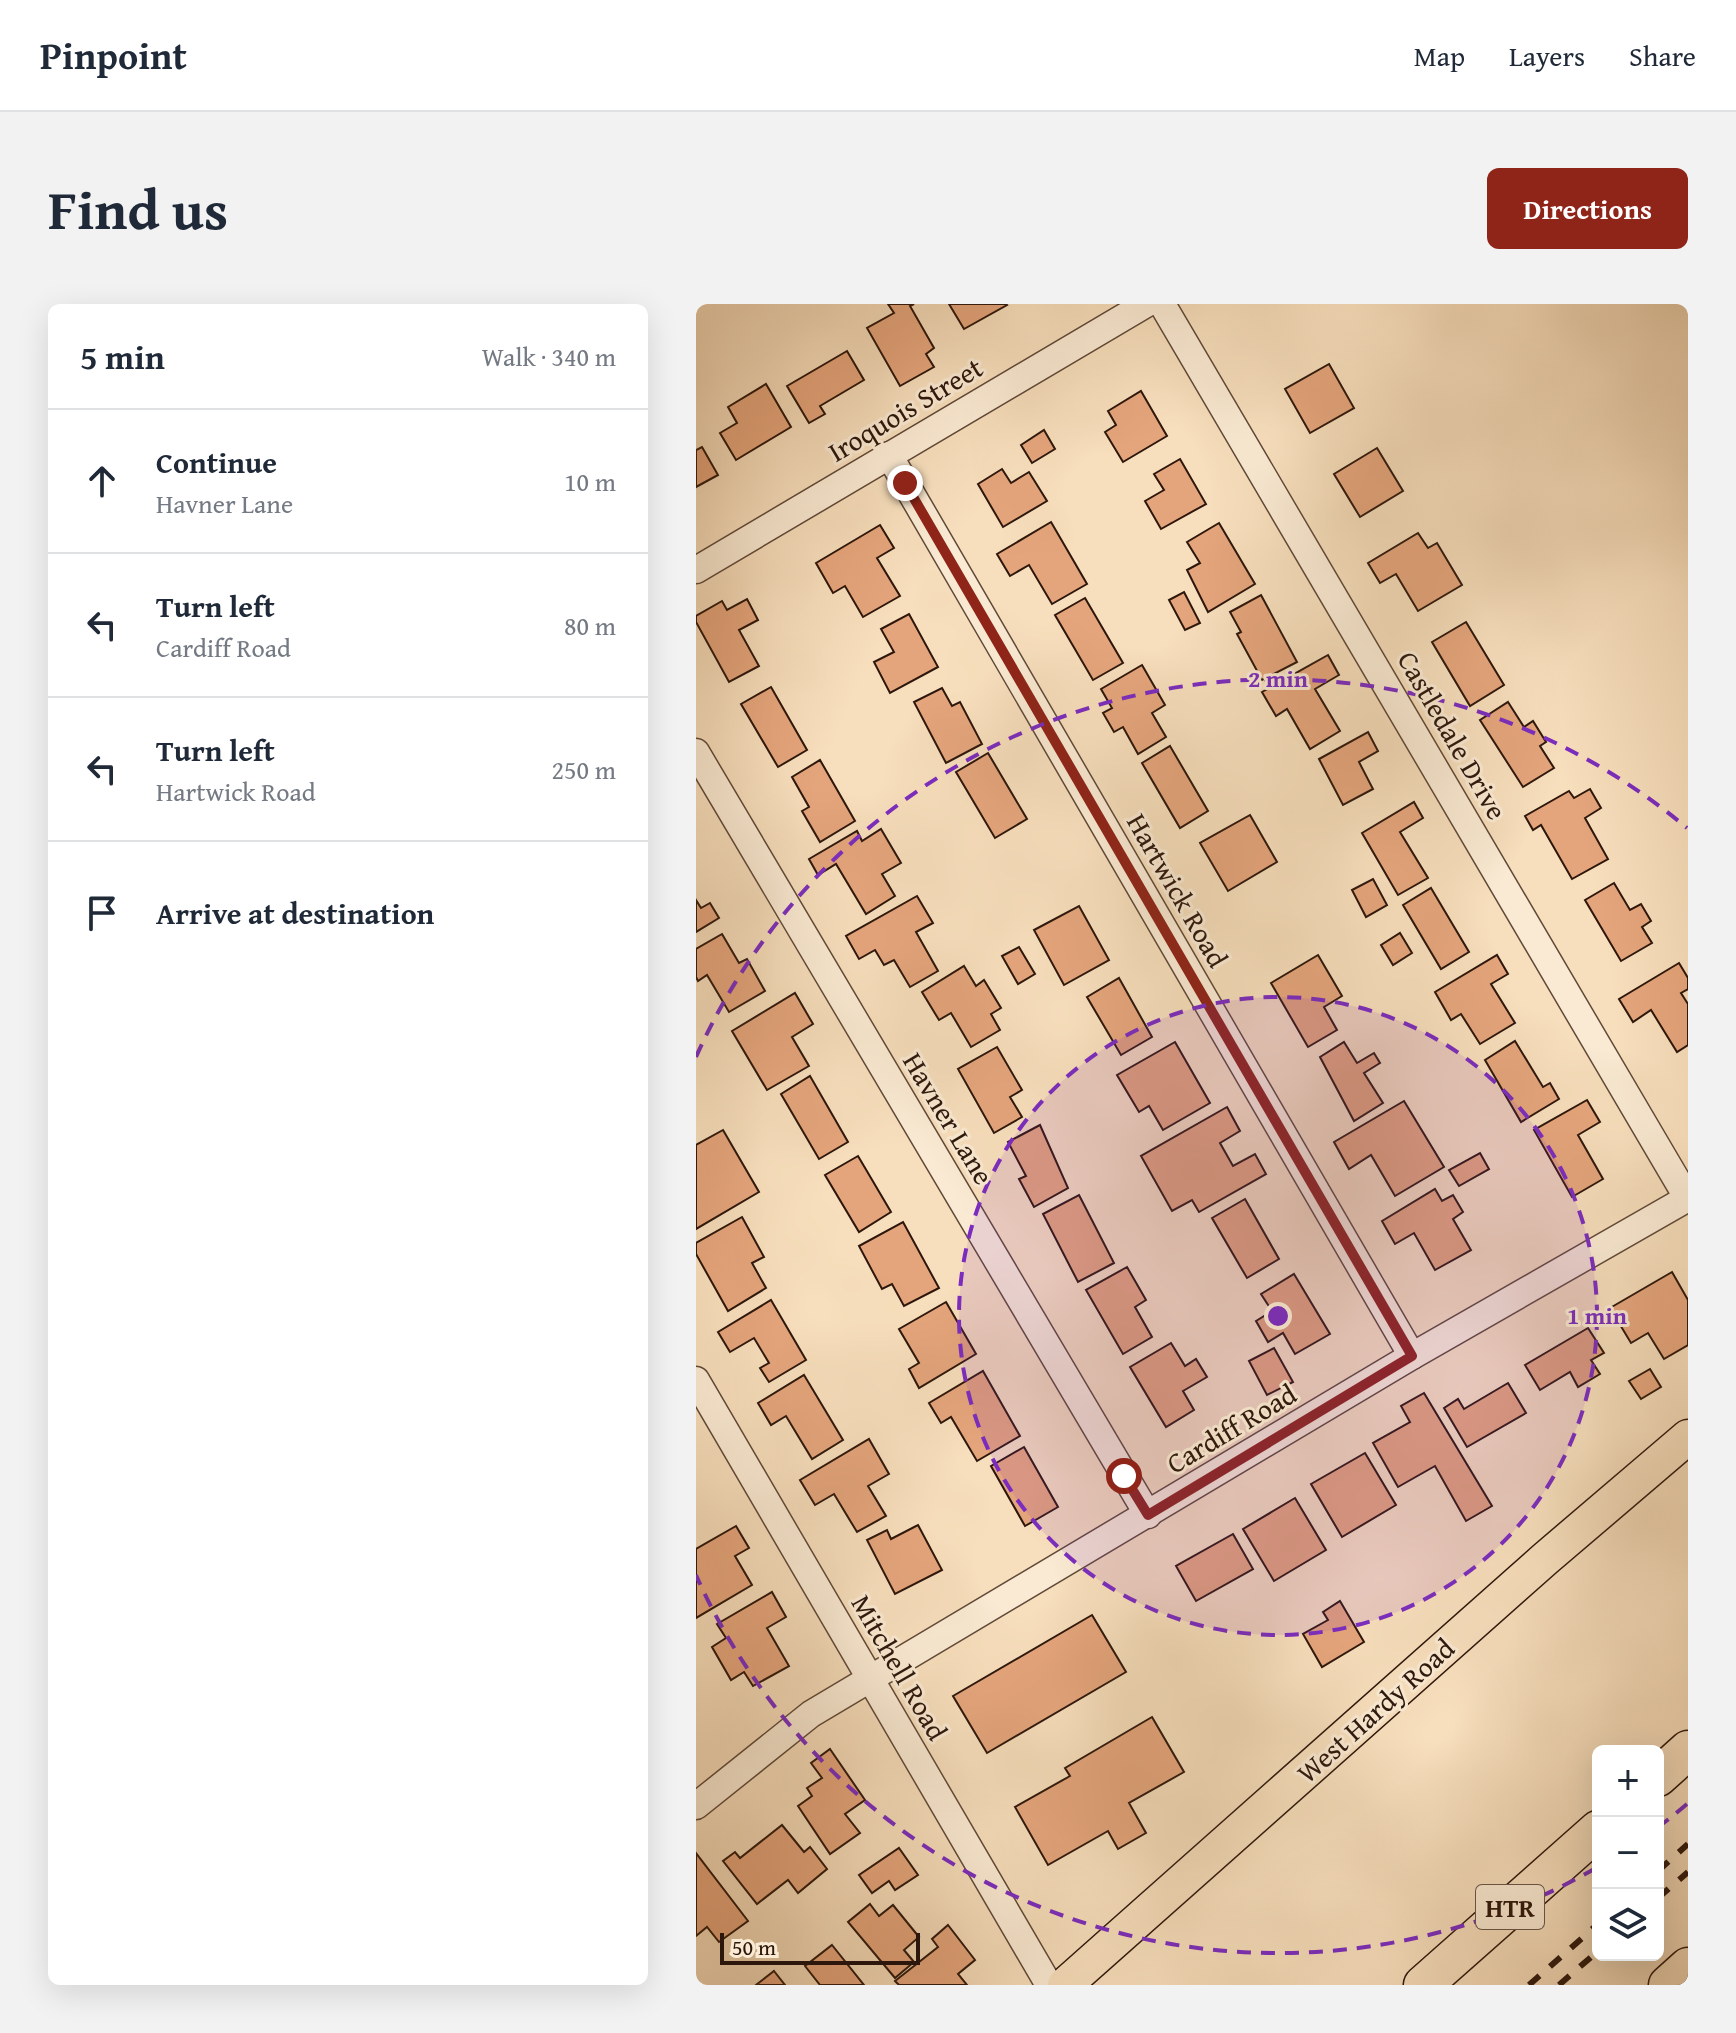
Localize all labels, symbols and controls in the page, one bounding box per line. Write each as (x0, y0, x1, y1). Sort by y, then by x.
text: Pinpoint (40, 27, 187, 83)
text: Map (1414, 35, 1465, 76)
text: Layers (1509, 35, 1585, 76)
text: Share (1629, 35, 1696, 76)
text: Find us (48, 167, 228, 250)
button: Directions (1487, 168, 1688, 249)
text: 5 min (80, 332, 165, 381)
text: Walk · 340 m (482, 337, 616, 376)
street label: Iroquois Street (820, 347, 990, 471)
text: Continue (156, 440, 277, 484)
icon: ahead (80, 459, 124, 503)
text: 10 m (564, 462, 616, 501)
route end (887, 465, 923, 501)
text: Havner Lane (156, 484, 293, 523)
text: Turn left (156, 584, 275, 628)
icon: left (80, 603, 124, 647)
text: 80 m (564, 606, 616, 645)
text: Cardiff Road (156, 628, 291, 667)
street label: Castledale Drive (1388, 643, 1518, 827)
text: 2 min (1248, 661, 1308, 696)
text: Turn left (156, 728, 275, 772)
icon: left (80, 747, 124, 791)
text: 250 m (551, 750, 616, 789)
text: Hartwick Road (156, 772, 316, 811)
street label: Hartwick Road (1117, 805, 1239, 975)
icon: arrive (80, 891, 124, 935)
text: Arrive at destination (156, 891, 434, 935)
street label: Havner Lane (893, 1044, 1005, 1192)
text: 1 min (1567, 1298, 1627, 1333)
centre of rings (1264, 1302, 1292, 1330)
street label: Cardiff Road (1158, 1373, 1304, 1483)
route start (1106, 1458, 1142, 1494)
street label: Mitchell Road (842, 1587, 958, 1747)
street label: West Hardy Road (1287, 1628, 1463, 1792)
map controls (1592, 1745, 1664, 1961)
button: + (1592, 1745, 1664, 1817)
button: − (1592, 1817, 1664, 1889)
road number: HTR (1476, 1885, 1544, 1929)
button: layers (1592, 1889, 1664, 1961)
scale bar (720, 1929, 920, 1965)
text: 50 m (732, 1931, 776, 1963)

